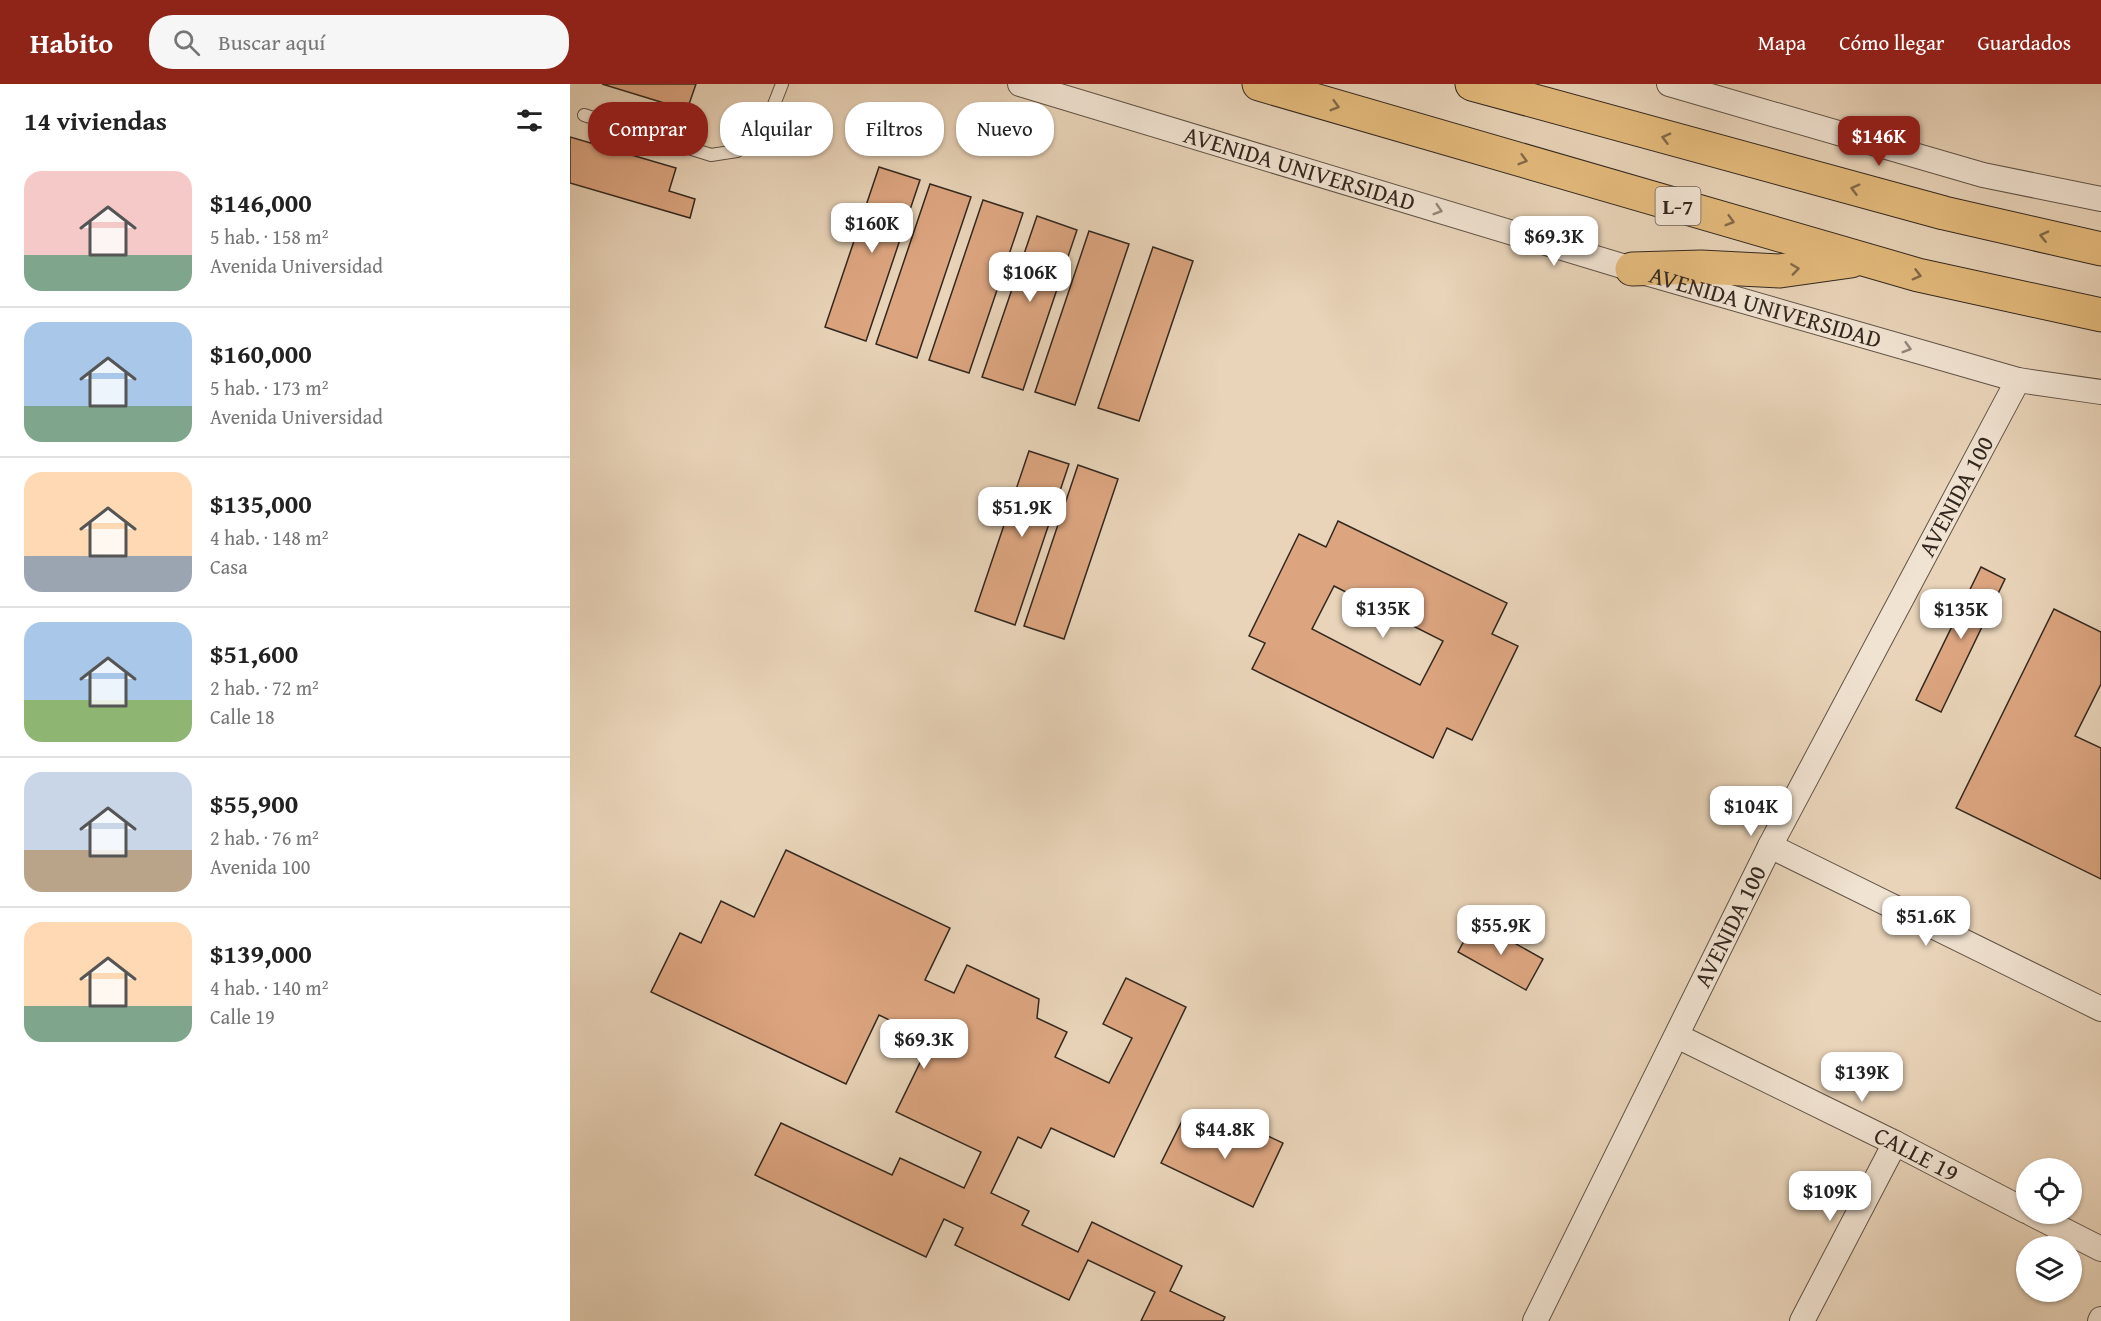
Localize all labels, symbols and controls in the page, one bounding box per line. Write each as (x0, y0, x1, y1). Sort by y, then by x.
search box (149, 15, 569, 69)
text: Habito (30, 22, 113, 63)
icon: search (170, 26, 203, 59)
text: Buscar aquí (218, 26, 325, 58)
text: Mapa (1758, 27, 1806, 58)
text: Cómo llegar (1839, 27, 1944, 58)
text: Guardados (1977, 27, 2071, 58)
one-way arrow (1329, 99, 1340, 111)
text: 14 viviendas (24, 101, 167, 140)
chip: Comprar (588, 102, 708, 156)
chip: Alquilar (720, 102, 833, 156)
chip: Filtros (845, 102, 944, 156)
chip: Nuevo (956, 102, 1054, 156)
icon: filters (513, 104, 546, 137)
pin: $146K (1837, 116, 1921, 167)
street label: AVENIDA UNIVERSIDAD (1180, 117, 1420, 220)
text: $146K (1852, 121, 1906, 150)
one-way arrow (1662, 133, 1672, 145)
one-way arrow (1517, 153, 1527, 165)
text: $146,000 (210, 183, 312, 222)
one-way arrow (1850, 184, 1860, 196)
road number: L-7 (1656, 187, 1700, 225)
icon: home (72, 195, 144, 267)
pin: $160K (830, 203, 914, 254)
one-way arrow (1432, 203, 1443, 215)
text: $160K (845, 208, 899, 237)
one-way arrow (1725, 213, 1735, 226)
pin: $69.3K (1505, 216, 1603, 267)
text: $69.3K (1524, 221, 1584, 250)
text: 5 hab. · 158 m² (210, 222, 328, 251)
one-way arrow (2039, 230, 2049, 243)
text: Avenida Universidad (210, 251, 383, 280)
pin: $106K (988, 252, 1072, 303)
text: $106K (1003, 257, 1057, 286)
street label: AVENIDA UNIVERSIDAD (1645, 257, 1886, 357)
one-way arrow (1790, 263, 1799, 275)
one-way arrow (1912, 267, 1922, 280)
text: $160,000 (210, 334, 312, 373)
one-way arrow (1901, 341, 1912, 353)
icon: home (72, 346, 144, 418)
text: 5 hab. · 173 m² (210, 373, 328, 402)
text: Avenida Universidad (210, 402, 383, 431)
street label: AVENIDA 100 (1909, 430, 2002, 563)
text: $135,000 (210, 484, 312, 523)
pin: $51.9K (973, 487, 1071, 538)
text: $51.9K (992, 492, 1052, 521)
icon: home (72, 496, 144, 568)
text: 4 hab. · 148 m² (210, 523, 328, 552)
text: Casa (210, 552, 248, 581)
pin: $135K (1341, 588, 1425, 639)
pin: $135K (1919, 589, 2003, 640)
text: $135K (1356, 593, 1410, 622)
text: $135K (1934, 594, 1988, 623)
text: $51,600 (210, 634, 298, 673)
icon: home (72, 646, 144, 718)
text: 2 hab. · 72 m² (210, 673, 319, 702)
text: Calle 18 (210, 702, 275, 731)
text: $55,900 (210, 784, 298, 823)
pin: $104K (1709, 786, 1793, 837)
text: $104K (1724, 791, 1778, 820)
icon: home (72, 796, 144, 868)
text: 2 hab. · 76 m² (210, 823, 319, 852)
text: Avenida 100 (210, 852, 310, 881)
street label: AVENIDA 100 (1685, 859, 1775, 993)
pin: $51.6K (1877, 896, 1975, 947)
text: $51.6K (1896, 901, 1956, 930)
pin: $55.9K (1452, 905, 1550, 956)
text: $55.9K (1471, 910, 1531, 939)
text: $139,000 (210, 934, 312, 973)
icon: home (72, 946, 144, 1018)
text: 4 hab. · 140 m² (210, 973, 328, 1002)
text: Calle 19 (210, 1002, 275, 1031)
pin: $69.3K (875, 1019, 973, 1070)
text: $69.3K (894, 1024, 954, 1053)
pin: $139K (1820, 1052, 1904, 1103)
text: $139K (1835, 1057, 1889, 1086)
pin: $44.8K (1176, 1109, 1274, 1160)
text: $44.8K (1195, 1114, 1255, 1143)
street label: CALLE 19 (1868, 1117, 1965, 1190)
map controls (2016, 1158, 2082, 1302)
button: locate (2016, 1158, 2082, 1224)
pin: $109K (1788, 1171, 1872, 1222)
text: $109K (1803, 1176, 1857, 1205)
button: layers (2016, 1236, 2082, 1302)

